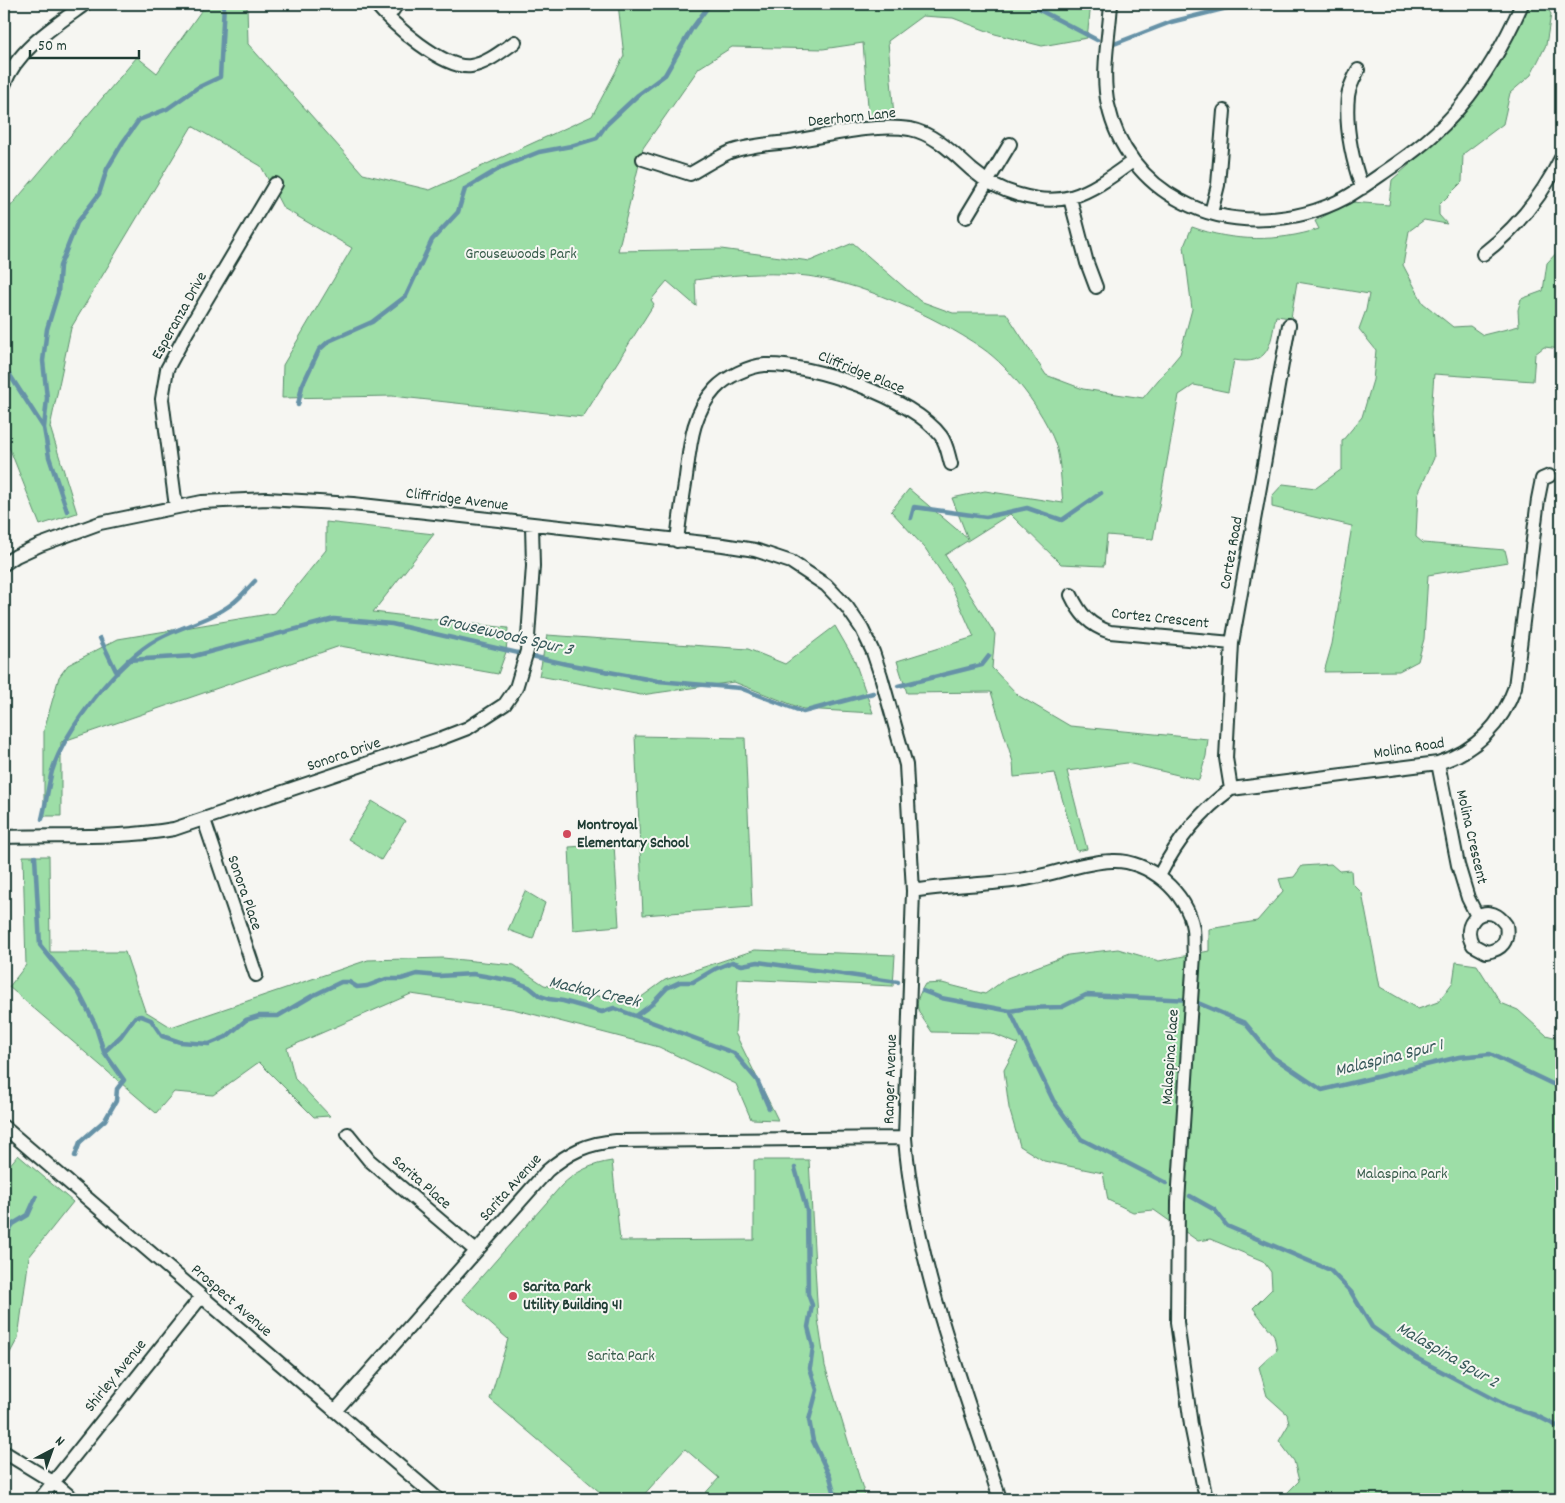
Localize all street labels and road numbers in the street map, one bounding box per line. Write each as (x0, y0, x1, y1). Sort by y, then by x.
street label: Deerhorn Lane (807, 102, 897, 134)
street label: Esperanza Drive (146, 268, 214, 364)
street label: Cliffridge Place (814, 345, 908, 401)
street label: Cliffridge Avenue (404, 482, 510, 518)
street label: Cortez Road (1214, 515, 1250, 591)
street label: Cortez Crescent (1110, 602, 1210, 636)
street label: Sonora Drive (304, 732, 384, 778)
street label: Molina Road (1372, 732, 1446, 766)
street label: Molina Crescent (1449, 788, 1493, 887)
street label: Sonora Place (220, 852, 268, 934)
street label: Malaspina Place (1156, 1008, 1186, 1106)
street label: Ranger Avenue (878, 1034, 904, 1124)
street label: Sarita Avenue (474, 1149, 548, 1227)
street label: Sarita Place (386, 1151, 456, 1215)
street label: Prospect Avenue (185, 1259, 277, 1343)
street label: Shirley Avenue (79, 1335, 153, 1417)

